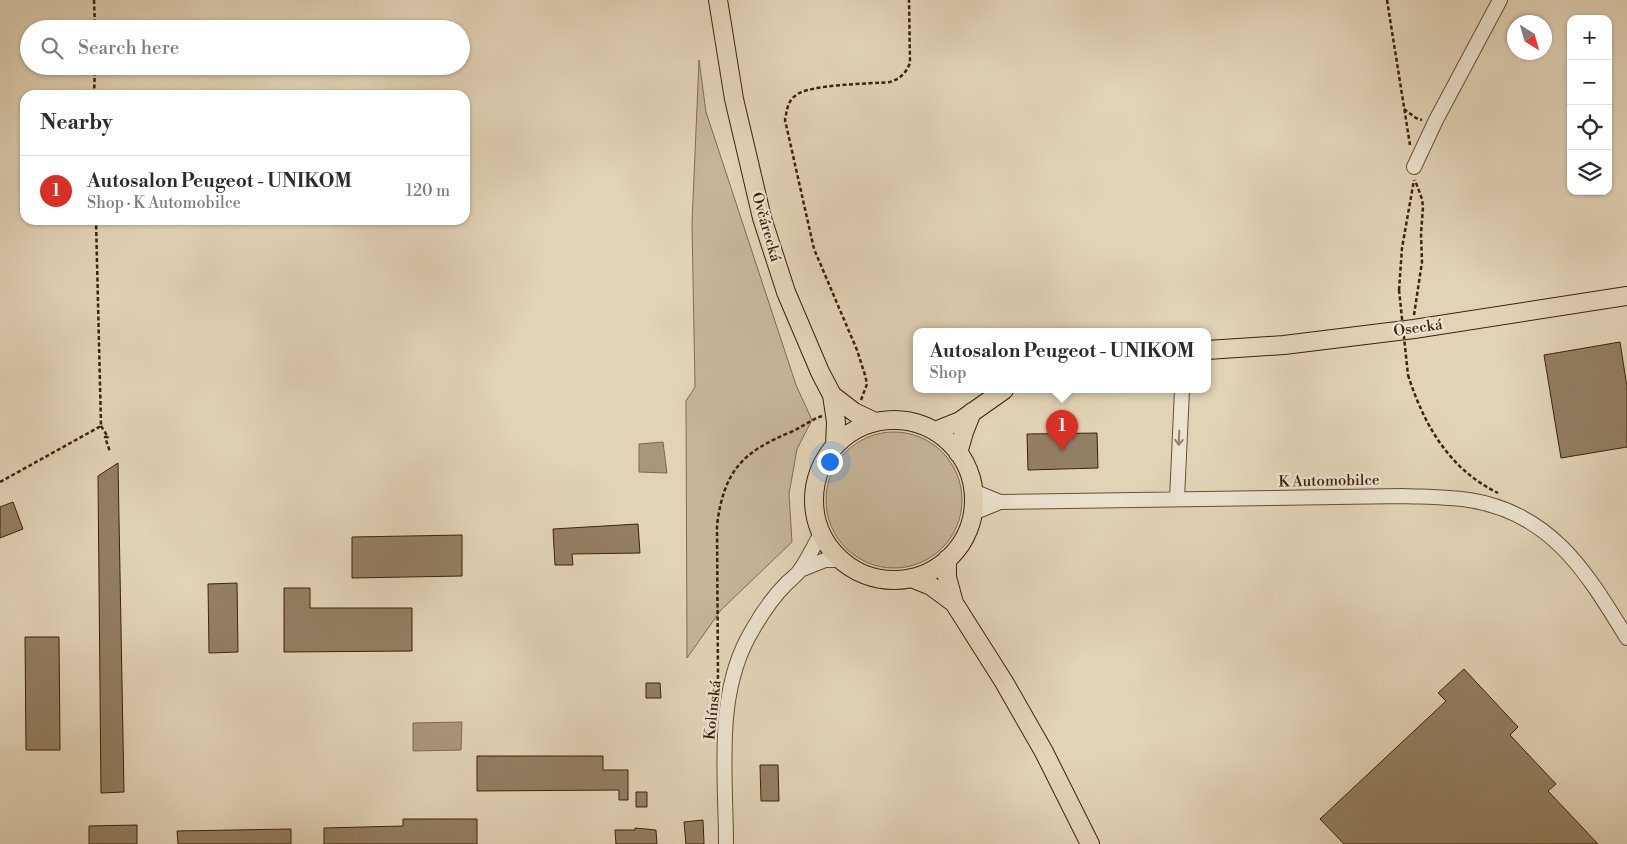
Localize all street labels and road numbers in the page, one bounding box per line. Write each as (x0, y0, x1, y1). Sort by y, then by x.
street label: Ovčárecká (747, 190, 785, 264)
street label: Osecká (1392, 315, 1444, 341)
street label: K Automobilce (1278, 471, 1380, 491)
street label: Kolínská (700, 679, 726, 741)

